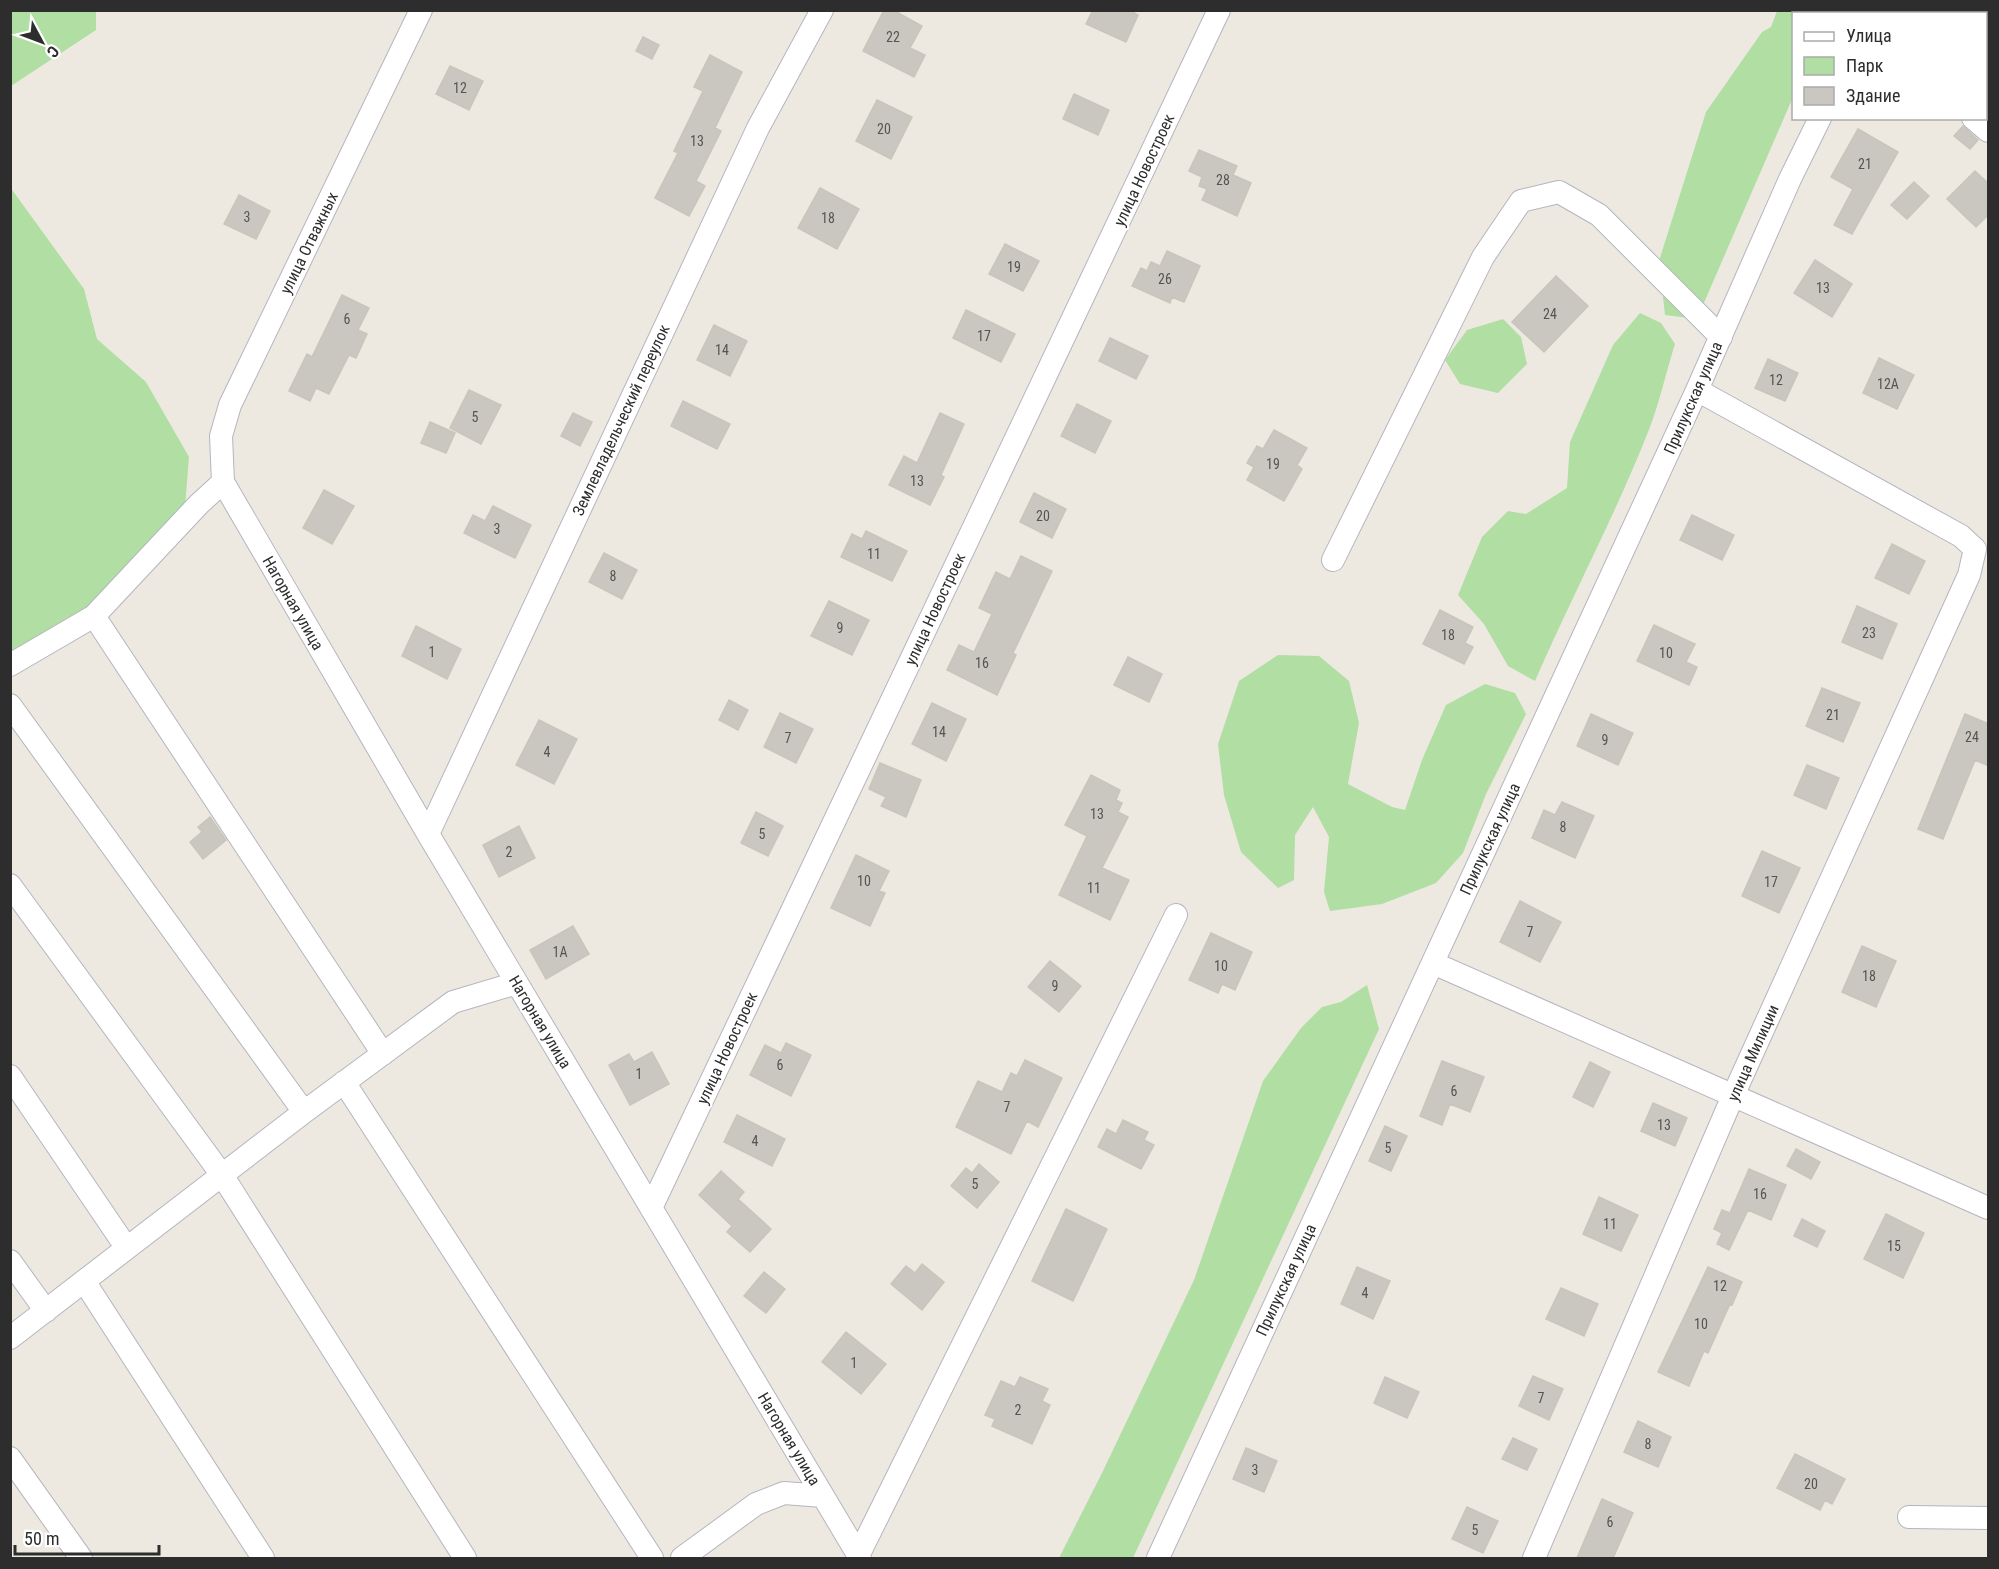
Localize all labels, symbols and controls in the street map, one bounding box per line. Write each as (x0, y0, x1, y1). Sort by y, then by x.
north arrow (12, 12, 72, 72)
legend (1792, 12, 1987, 120)
text: Улица (1846, 25, 1892, 46)
house number: 22 (886, 29, 900, 45)
text: С (43, 42, 63, 61)
text: Парк (1846, 55, 1884, 76)
house number: 12 (453, 80, 467, 96)
text: Здание (1846, 85, 1900, 106)
street label: улица Новостроек (1110, 111, 1178, 229)
house number: 20 (877, 121, 891, 137)
house number: 13 (690, 133, 704, 149)
house number: 21 (1858, 156, 1872, 172)
house number: 28 (1216, 172, 1230, 188)
street label: улица Отважных (276, 189, 342, 297)
house number: 3 (244, 209, 250, 225)
house number: 18 (821, 210, 835, 226)
house number: 19 (1007, 259, 1021, 275)
house number: 26 (1158, 271, 1172, 287)
house number: 13 (1816, 280, 1830, 296)
house number: 24 (1543, 306, 1557, 322)
house number: 6 (344, 311, 351, 327)
street label: Землевладельческий переулок (568, 321, 674, 519)
house number: 17 (977, 328, 991, 344)
street label: Прилукская улица (1660, 339, 1726, 457)
house number: 14 (715, 342, 729, 358)
house number: 12 (1769, 372, 1783, 388)
house number: 12А (1877, 376, 1899, 392)
house number: 5 (472, 409, 479, 425)
house number: 19 (1266, 456, 1280, 472)
house number: 13 (910, 473, 924, 489)
house number: 20 (1036, 508, 1050, 524)
house number: 3 (494, 521, 500, 537)
house number: 11 (867, 546, 881, 562)
street label: улица Новостроек (901, 550, 969, 668)
street label: Нагорная улица (258, 553, 328, 653)
house number: 8 (610, 568, 617, 584)
house number: 9 (837, 620, 843, 636)
house number: 23 (1862, 625, 1876, 641)
house number: 18 (1441, 627, 1455, 643)
house number: 1 (429, 644, 435, 660)
house number: 10 (1659, 645, 1673, 661)
house number: 16 (975, 655, 989, 671)
house number: 21 (1826, 707, 1840, 723)
house number: 14 (932, 724, 946, 740)
house number: 24 (1965, 729, 1979, 745)
house number: 7 (785, 730, 792, 746)
house number: 9 (1602, 732, 1608, 748)
house number: 4 (544, 744, 551, 760)
street label: Прилукская улица (1456, 780, 1524, 898)
house number: 13 (1090, 806, 1104, 822)
house number: 8 (1560, 819, 1567, 835)
house number: 5 (759, 826, 766, 842)
house number: 2 (506, 844, 513, 860)
house number: 10 (857, 873, 871, 889)
house number: 17 (1764, 874, 1778, 890)
house number: 11 (1087, 880, 1101, 896)
house number: 7 (1527, 924, 1534, 940)
house number: 1А (553, 944, 567, 960)
house number: 10 (1214, 958, 1228, 974)
house number: 18 (1862, 968, 1876, 984)
street label: Нагорная улица (505, 972, 575, 1072)
house number: 9 (1052, 978, 1058, 994)
street label: улица Новостроек (693, 989, 761, 1107)
street label: улица Милиции (1723, 1002, 1783, 1104)
house number: 6 (777, 1057, 784, 1073)
house number: 1 (636, 1066, 642, 1082)
house number: 6 (1451, 1083, 1458, 1099)
house number: 7 (1004, 1099, 1011, 1115)
house number: 13 (1657, 1117, 1671, 1133)
house number: 4 (752, 1133, 759, 1149)
house number: 5 (1385, 1140, 1392, 1156)
house number: 5 (972, 1176, 979, 1192)
house number: 16 (1753, 1186, 1767, 1202)
house number: 11 (1603, 1216, 1617, 1232)
street label: Прилукская улица (1252, 1221, 1320, 1339)
house number: 15 (1887, 1238, 1901, 1254)
house number: 12 (1713, 1278, 1727, 1294)
house number: 4 (1362, 1285, 1369, 1301)
house number: 10 (1694, 1316, 1708, 1332)
house number: 1 (851, 1355, 857, 1371)
street label: Нагорная улица (754, 1389, 824, 1489)
house number: 7 (1538, 1390, 1545, 1406)
house number: 2 (1015, 1402, 1022, 1418)
house number: 8 (1645, 1436, 1652, 1452)
house number: 3 (1252, 1462, 1258, 1478)
house number: 20 (1804, 1476, 1818, 1492)
house number: 6 (1607, 1514, 1614, 1530)
scale bar (15, 1518, 159, 1556)
house number: 5 (1472, 1522, 1479, 1538)
text: 50 m (24, 1528, 59, 1549)

